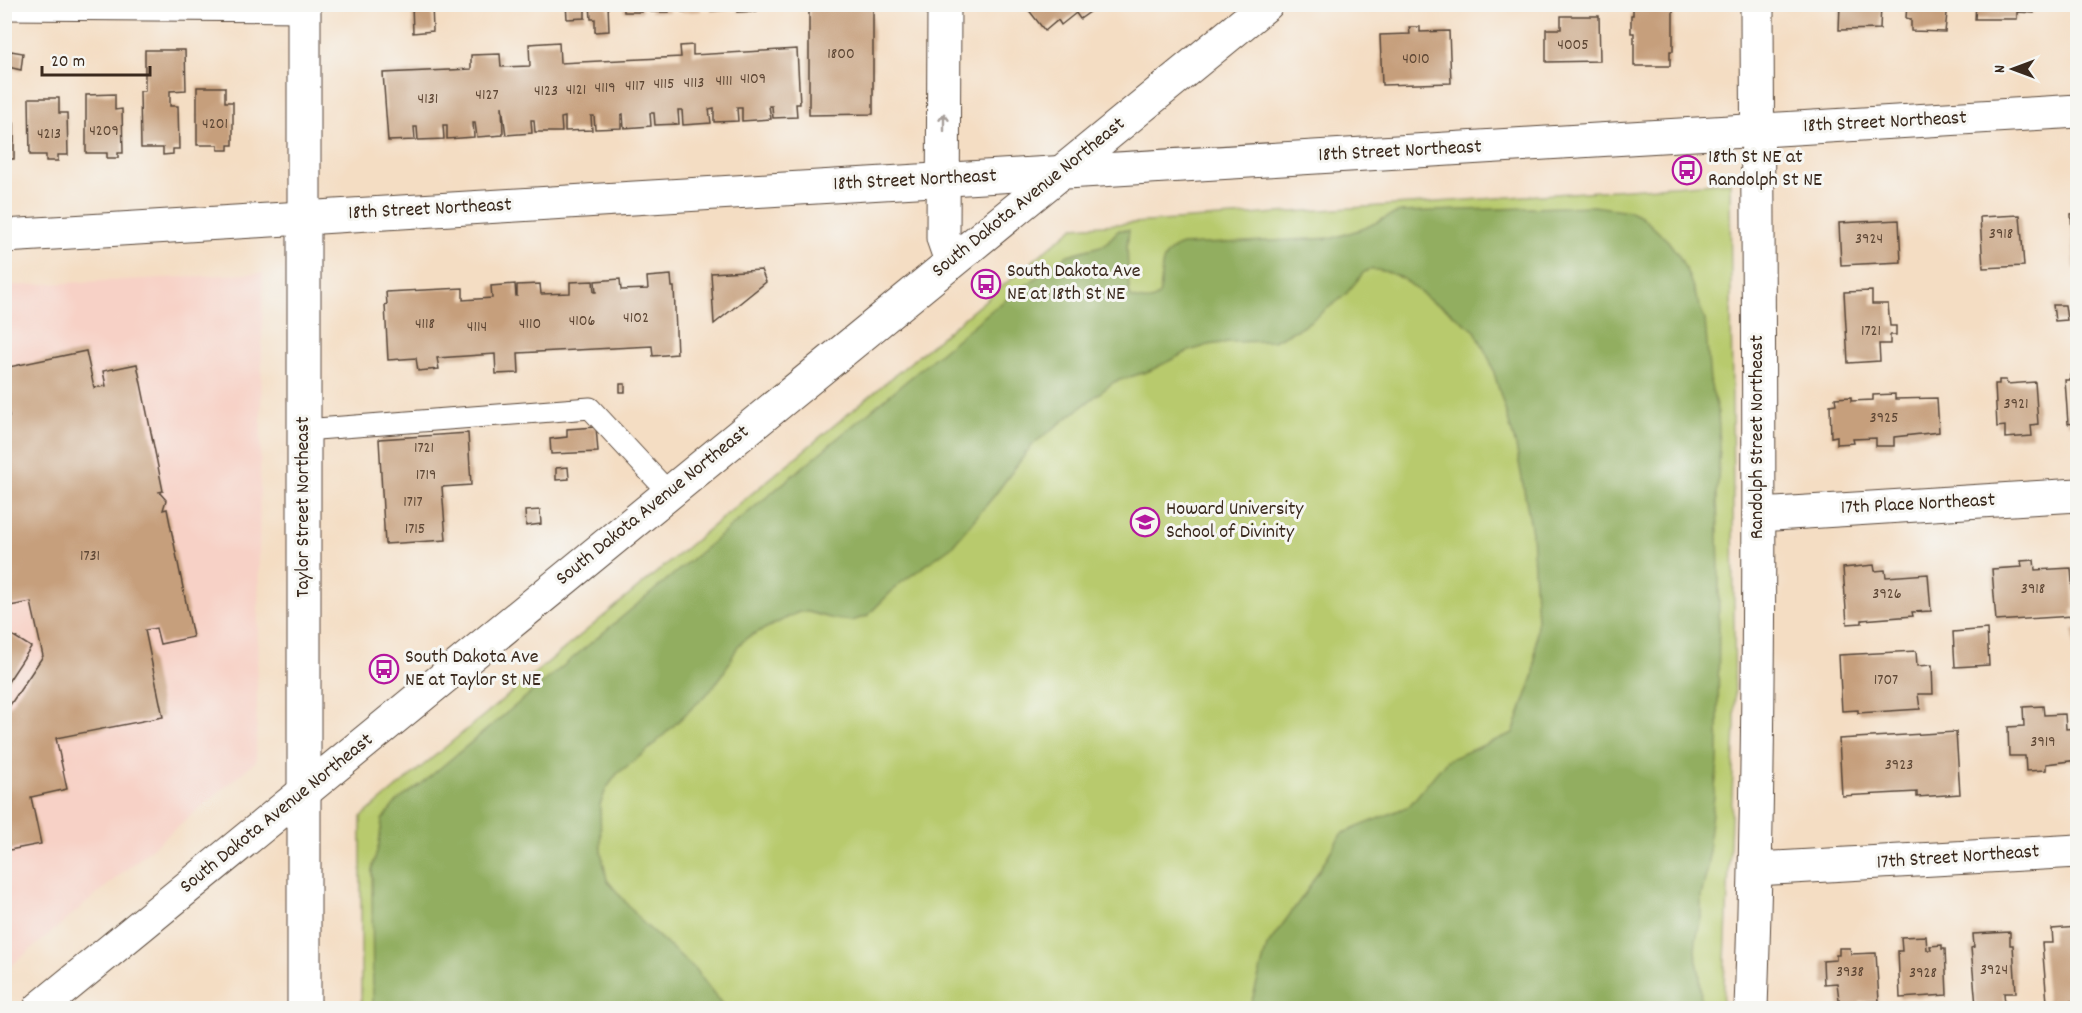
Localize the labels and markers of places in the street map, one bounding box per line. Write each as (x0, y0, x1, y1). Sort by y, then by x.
place label: 18th St NE at Randolph St NE (1708, 144, 1822, 195)
bus stop icon: 18th St NE at Randolph St NE (1671, 154, 1703, 186)
place label: South Dakota Ave NE at 18th St NE (1007, 258, 1141, 309)
bus stop icon: South Dakota Ave NE at 18th St NE (970, 268, 1002, 300)
place label: Howard University School of Divinity (1166, 496, 1304, 547)
school or university icon: Howard University School of Divinity (1129, 506, 1161, 538)
place label: South Dakota Ave NE at Taylor St NE (405, 644, 541, 695)
bus stop icon: South Dakota Ave NE at Taylor St NE (368, 653, 400, 685)

